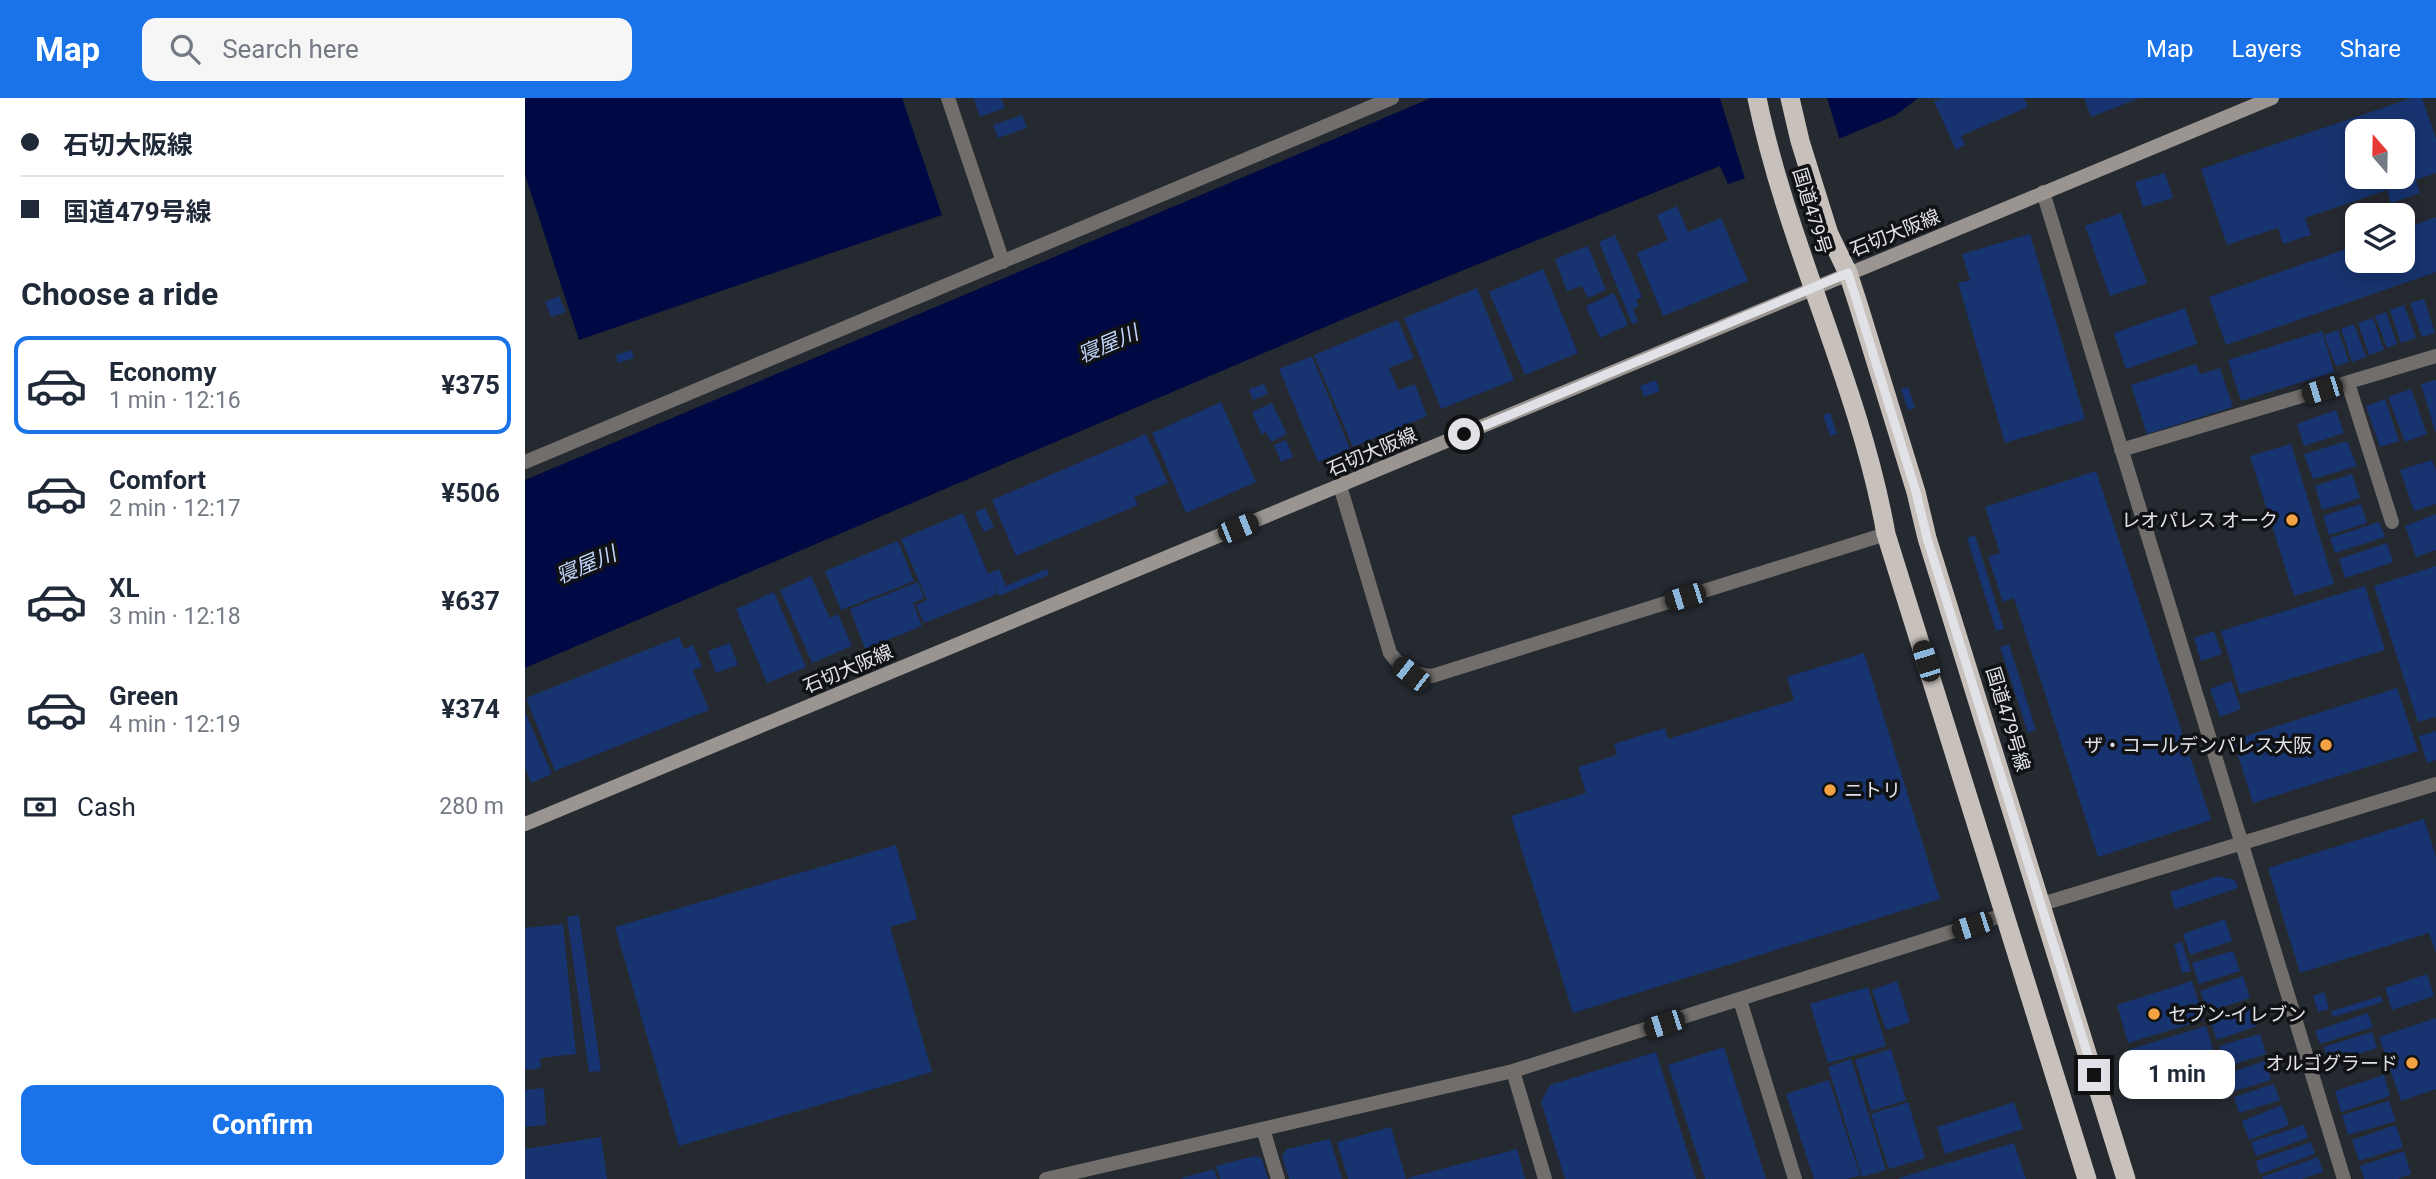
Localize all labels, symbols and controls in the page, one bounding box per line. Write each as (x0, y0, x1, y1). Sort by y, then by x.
search box (142, 18, 632, 81)
text: Map (35, 30, 100, 69)
icon: search (166, 30, 204, 68)
text: Search here (222, 34, 359, 64)
text: Map (2146, 35, 2194, 63)
text: Layers (2232, 35, 2302, 63)
text: Share (2340, 35, 2401, 63)
north arrow (2345, 119, 2415, 189)
map controls (2345, 119, 2415, 273)
text: 石切大阪線 (63, 130, 193, 160)
street label: 国道479号 (1788, 165, 1836, 257)
text: 国道479号線 (63, 197, 212, 227)
button: layers (2345, 203, 2415, 273)
street label: 石切大阪線 (1847, 205, 1943, 261)
text: Choose a ride (21, 275, 218, 313)
water label: 寝屋川 (1074, 320, 1144, 367)
icon: car (25, 354, 88, 417)
text: Economy (109, 357, 216, 387)
text: ¥375 (441, 370, 500, 400)
car (2299, 374, 2346, 406)
text: 1 min · 12:16 (109, 387, 241, 414)
route start (1448, 418, 1480, 450)
street label: 石切大阪線 (1324, 423, 1420, 481)
icon: car (25, 462, 88, 525)
text: Comfort (109, 465, 206, 495)
text: ¥506 (441, 478, 500, 508)
text: 2 min · 12:17 (109, 495, 241, 522)
place label: レオパレス オーク (2121, 509, 2278, 532)
car (1215, 510, 1262, 546)
marker: レオパレス オーク (2284, 512, 2300, 528)
water label: 寝屋川 (552, 541, 622, 588)
icon: car (25, 570, 88, 633)
text: XL (109, 573, 140, 603)
car (1662, 581, 1709, 613)
text: ¥637 (441, 586, 500, 616)
text: 3 min · 12:18 (109, 603, 241, 630)
car (1910, 638, 1943, 684)
street label: 石切大阪線 (800, 640, 896, 698)
car (1388, 653, 1435, 695)
street label: 国道479号線 (1981, 664, 2035, 774)
icon: car (25, 678, 88, 741)
text: Green (109, 681, 179, 711)
text: ¥374 (441, 694, 500, 724)
text: 4 min · 12:19 (109, 711, 241, 738)
place label: ザ・コールデンパレス大阪 (2084, 734, 2312, 757)
marker: ザ・コールデンパレス大阪 (2318, 737, 2334, 753)
place label: ニトリ (1844, 779, 1901, 802)
marker: ニトリ (1822, 782, 1838, 798)
icon: cash (21, 788, 59, 826)
text: Cash (77, 792, 136, 822)
text: 280 m (439, 793, 504, 820)
car (1949, 910, 1996, 942)
place label: セブン-イレブン (2168, 1003, 2306, 1026)
marker: セブン-イレブン (2146, 1006, 2162, 1022)
car (1641, 1008, 1688, 1040)
callout: 1 min (2119, 1051, 2234, 1100)
place label: オルゴグラード (2265, 1052, 2398, 1075)
marker: オルゴグラード (2404, 1055, 2420, 1071)
route end (2078, 1059, 2110, 1091)
text: 1 min (2148, 1061, 2206, 1088)
button: Confirm (21, 1085, 504, 1165)

